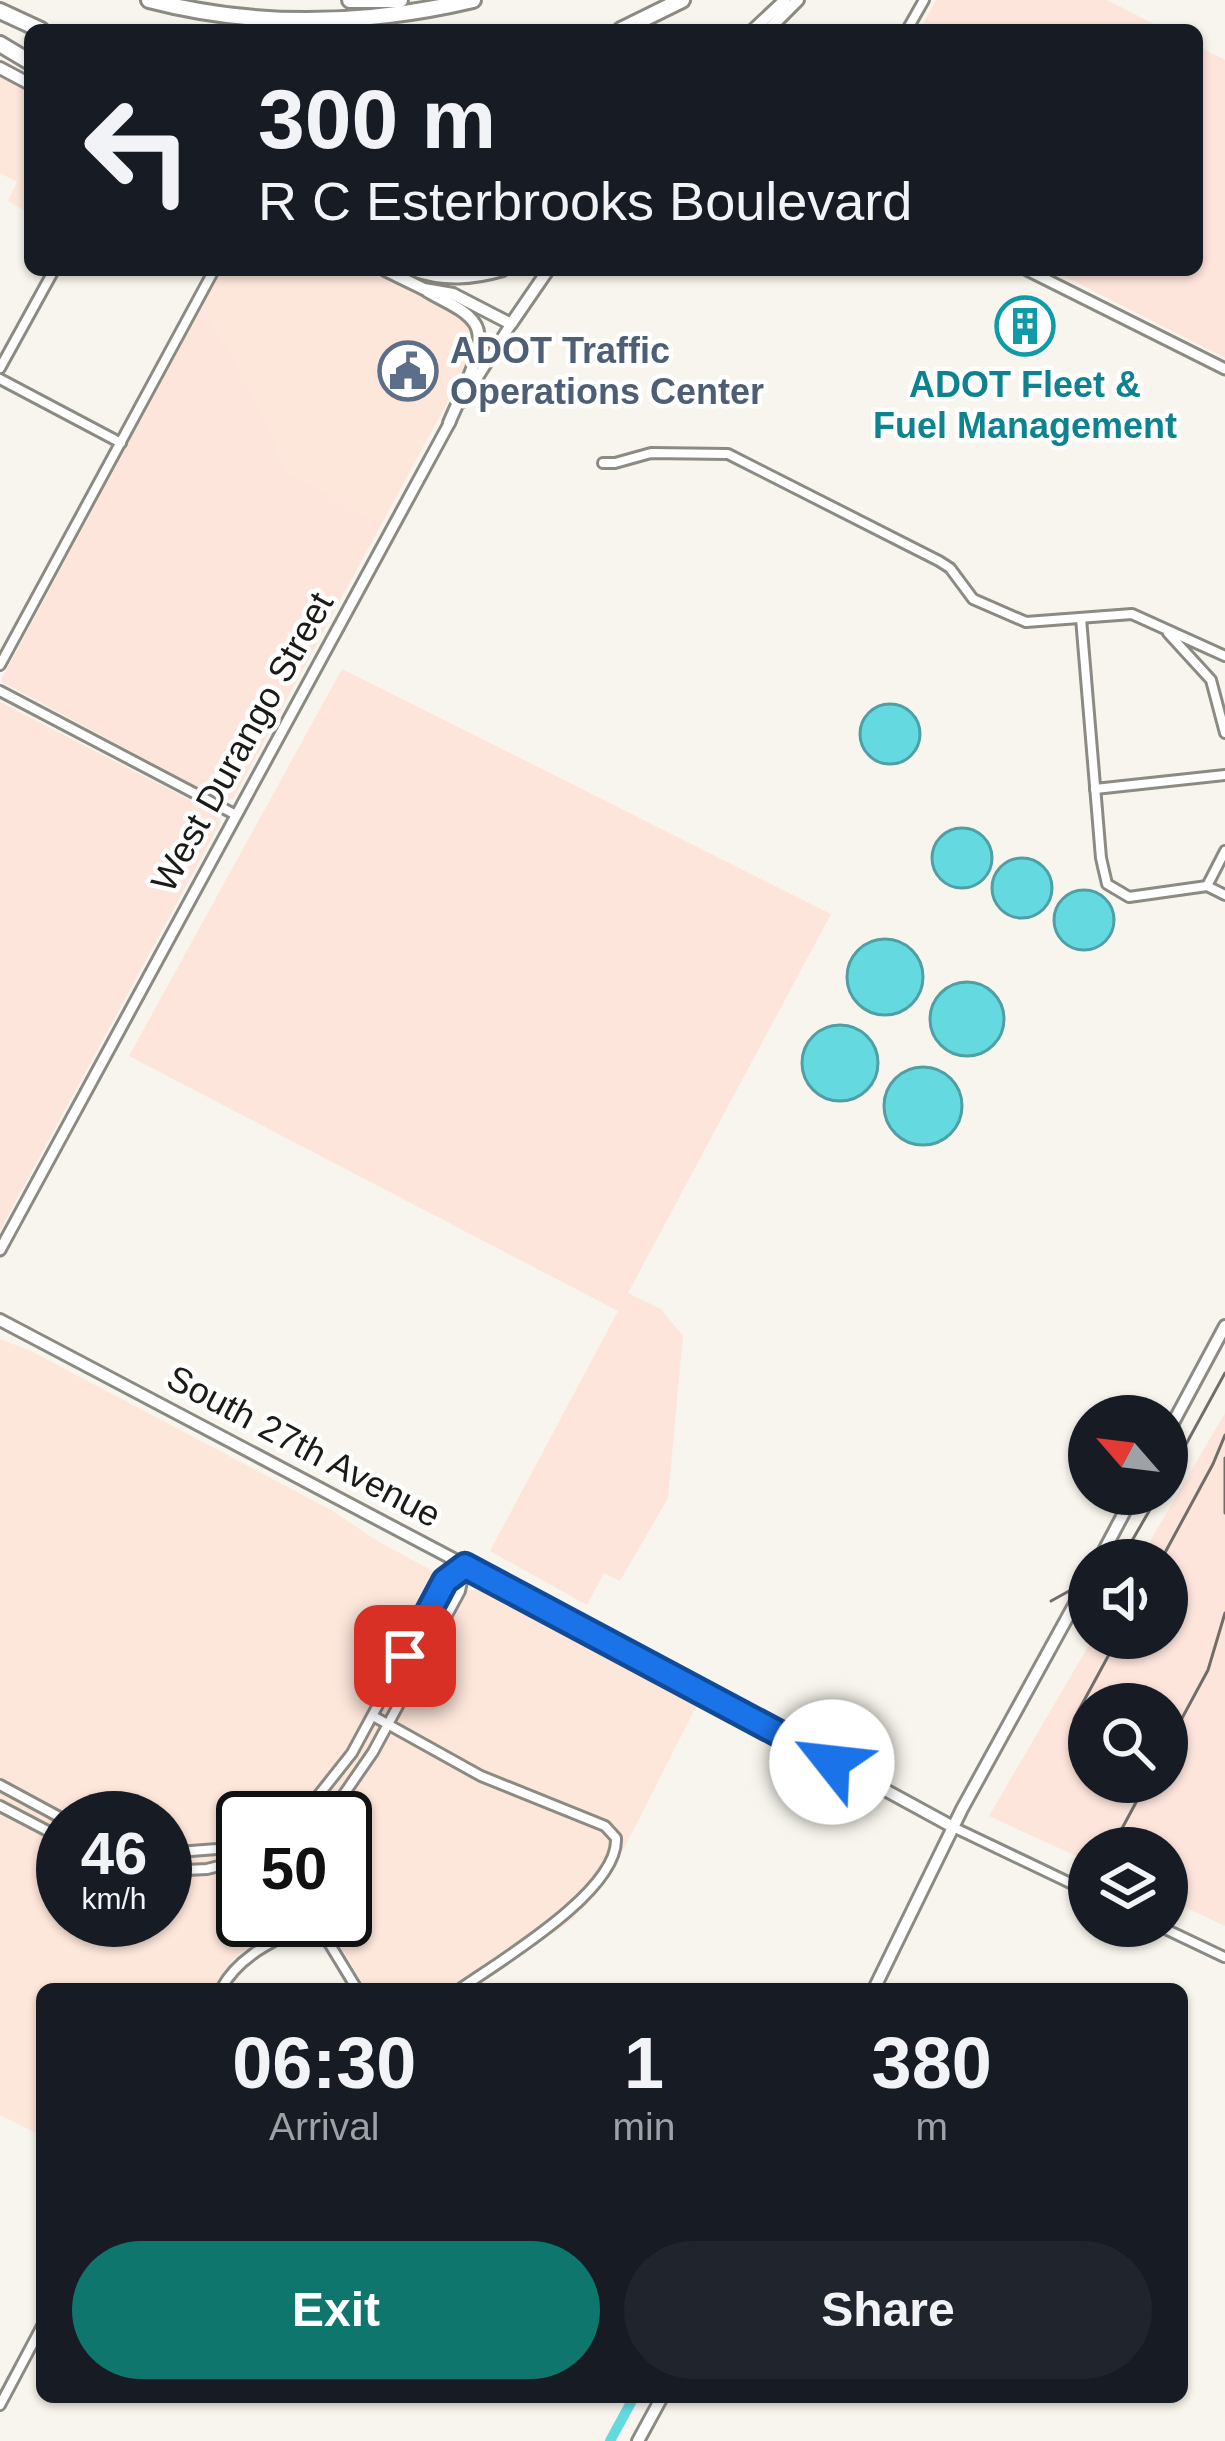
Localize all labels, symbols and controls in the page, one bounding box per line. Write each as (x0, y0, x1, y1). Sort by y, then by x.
icon: left (60, 72, 216, 228)
text: 300 m (258, 72, 496, 166)
text: R C Esterbrooks Boulevard (258, 171, 912, 231)
building icon: ADOT Fleet & Fuel Management (994, 295, 1056, 357)
place label: ADOT Traffic Operations Center (450, 330, 764, 412)
public building icon: ADOT Traffic Operations Center (377, 340, 439, 402)
place label: ADOT Fleet & Fuel Management (873, 364, 1177, 446)
street label: West Durango Street (143, 585, 341, 899)
street label: South 27th Avenue (160, 1357, 448, 1535)
north arrow (1068, 1395, 1188, 1515)
map controls (1068, 1395, 1188, 1947)
button: sound (1068, 1539, 1188, 1659)
pin (354, 1605, 456, 1707)
icon: arrive (372, 1623, 438, 1689)
button: search (1068, 1683, 1188, 1803)
position arrow (769, 1699, 895, 1825)
speed limit sign: 50 (216, 1791, 372, 1947)
text: 46 (81, 1820, 147, 1887)
button: layers (1068, 1827, 1188, 1947)
text: km/h (81, 1882, 147, 1915)
text: 06:30 (232, 2023, 416, 2103)
text: 1 (624, 2023, 664, 2103)
text: 380 (872, 2023, 992, 2103)
text: Arrival (269, 2105, 380, 2148)
text: min (613, 2105, 675, 2148)
text: m (915, 2105, 948, 2148)
button: Exit (72, 2241, 600, 2379)
button: Share (624, 2241, 1152, 2379)

